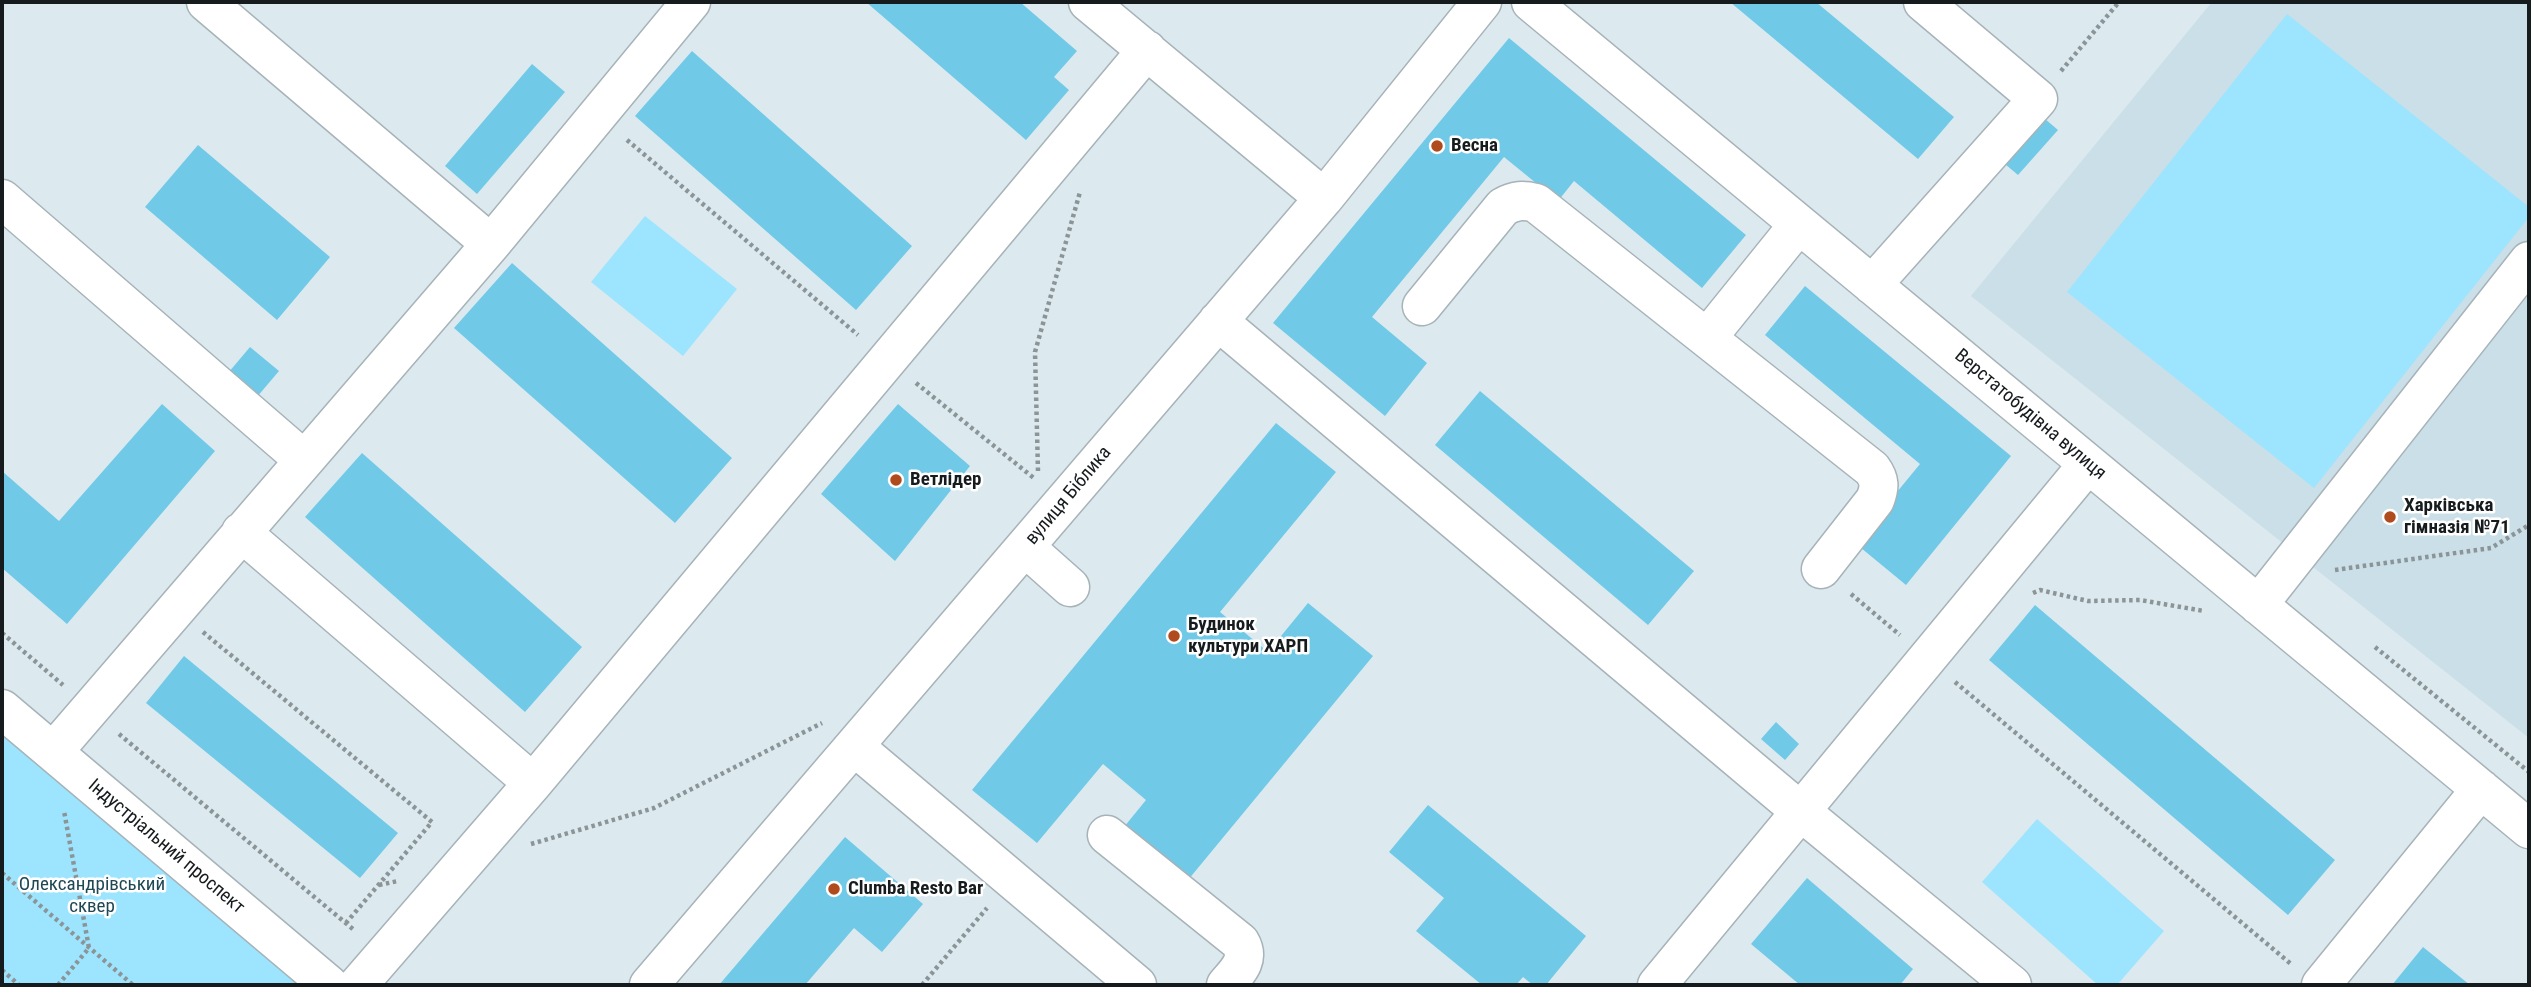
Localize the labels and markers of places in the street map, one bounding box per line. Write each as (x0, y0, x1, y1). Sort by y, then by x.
place label: Весна (1451, 135, 1498, 157)
marker: Весна (1429, 138, 1445, 154)
place label: Ветлідер (910, 469, 981, 491)
marker: Ветлідер (888, 472, 904, 488)
place label: Харківська гімназія №71 (2404, 495, 2510, 539)
marker: Харківська гімназія №71 (2382, 509, 2398, 525)
place label: Будинок культури ХАРП (1188, 614, 1308, 658)
marker: Будинок культури ХАРП (1166, 628, 1182, 644)
place label: Clumba Resto Bar (848, 878, 983, 900)
marker: Clumba Resto Bar (826, 881, 842, 897)

